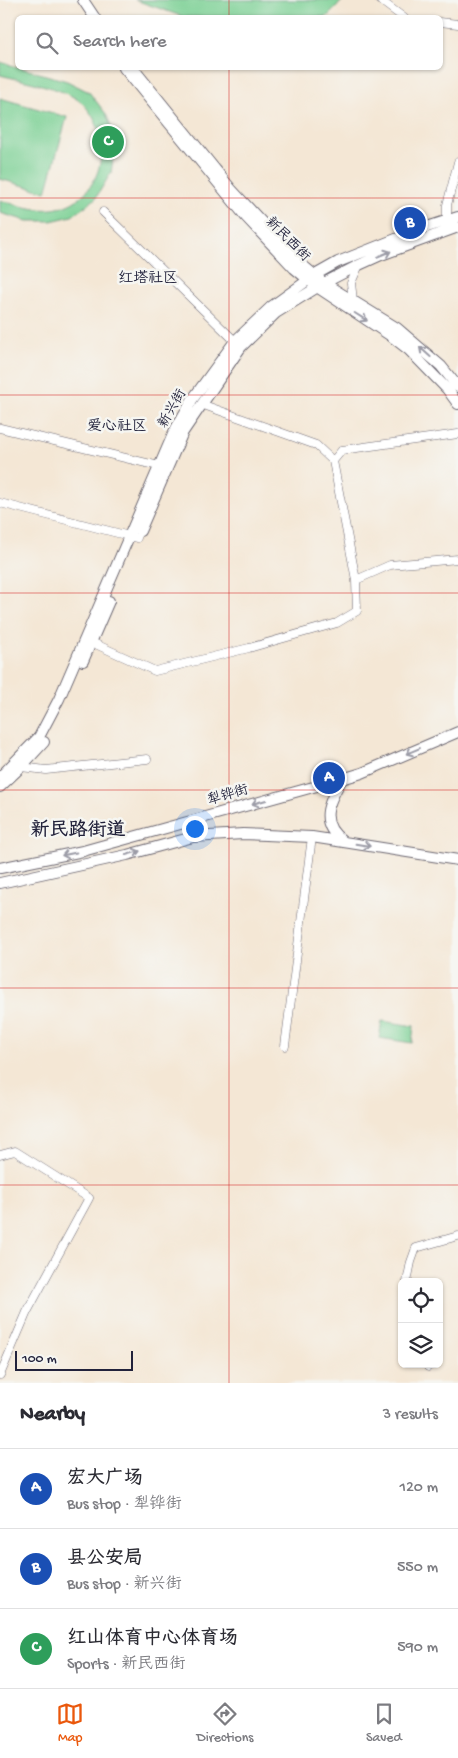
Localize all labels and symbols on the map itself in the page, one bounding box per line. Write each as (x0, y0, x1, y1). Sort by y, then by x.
pin: C (92, 123, 124, 161)
pin: B (394, 204, 426, 242)
street label: 新民西街 (261, 213, 314, 266)
one-way arrow (376, 249, 391, 259)
district label: 红塔社区 (118, 269, 178, 288)
one-way arrow (354, 312, 368, 322)
one-way arrow (418, 346, 431, 358)
street label: 新兴街 (154, 386, 191, 431)
district label: 爱心社区 (87, 418, 147, 436)
one-way arrow (406, 747, 421, 756)
pin: A (313, 759, 345, 797)
street label: 犁铧街 (205, 781, 251, 810)
one-way arrow (251, 797, 267, 807)
your location (182, 816, 208, 842)
district label: 新民路街道 (30, 819, 126, 843)
one-way arrow (354, 840, 370, 850)
one-way arrow (125, 848, 141, 857)
one-way arrow (61, 850, 77, 859)
scale bar (15, 1348, 132, 1371)

